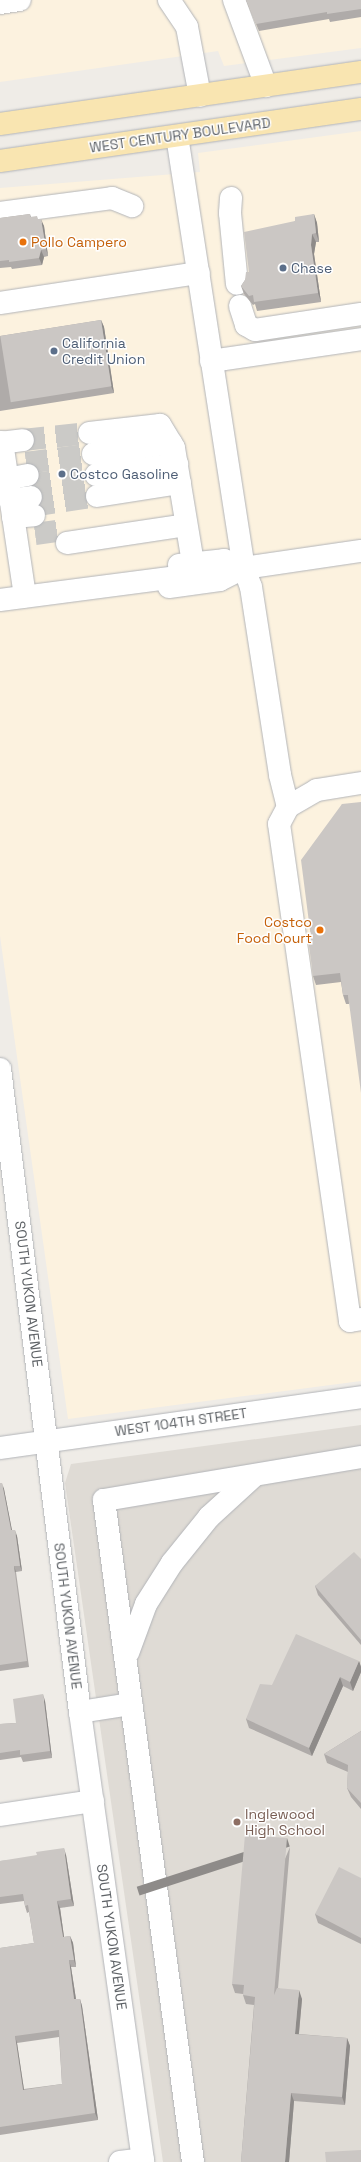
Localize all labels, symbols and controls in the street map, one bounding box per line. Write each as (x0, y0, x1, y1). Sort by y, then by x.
street label: WEST CENTURY BOULEVARD (88, 114, 272, 156)
place label: Pollo Campero (31, 234, 127, 250)
marker: Pollo Campero (18, 237, 28, 247)
place label: Chase (291, 260, 332, 276)
marker: Chase (278, 263, 288, 273)
place label: California Credit Union (62, 335, 145, 368)
marker: California Credit Union (49, 346, 59, 356)
place label: Costco Gasoline (70, 466, 179, 482)
marker: Costco Gasoline (57, 469, 67, 479)
place label: Costco Food Court (237, 914, 312, 946)
marker: Costco Food Court (315, 925, 325, 935)
street label: SOUTH YUKON AVENUE (12, 1220, 46, 1368)
street label: WEST 104TH STREET (114, 1404, 248, 1440)
street label: SOUTH YUKON AVENUE (51, 1542, 85, 1690)
place label: Inglewood High School (245, 1806, 325, 1838)
marker: Inglewood High School (232, 1817, 242, 1827)
street label: SOUTH YUKON AVENUE (93, 1863, 131, 2011)

